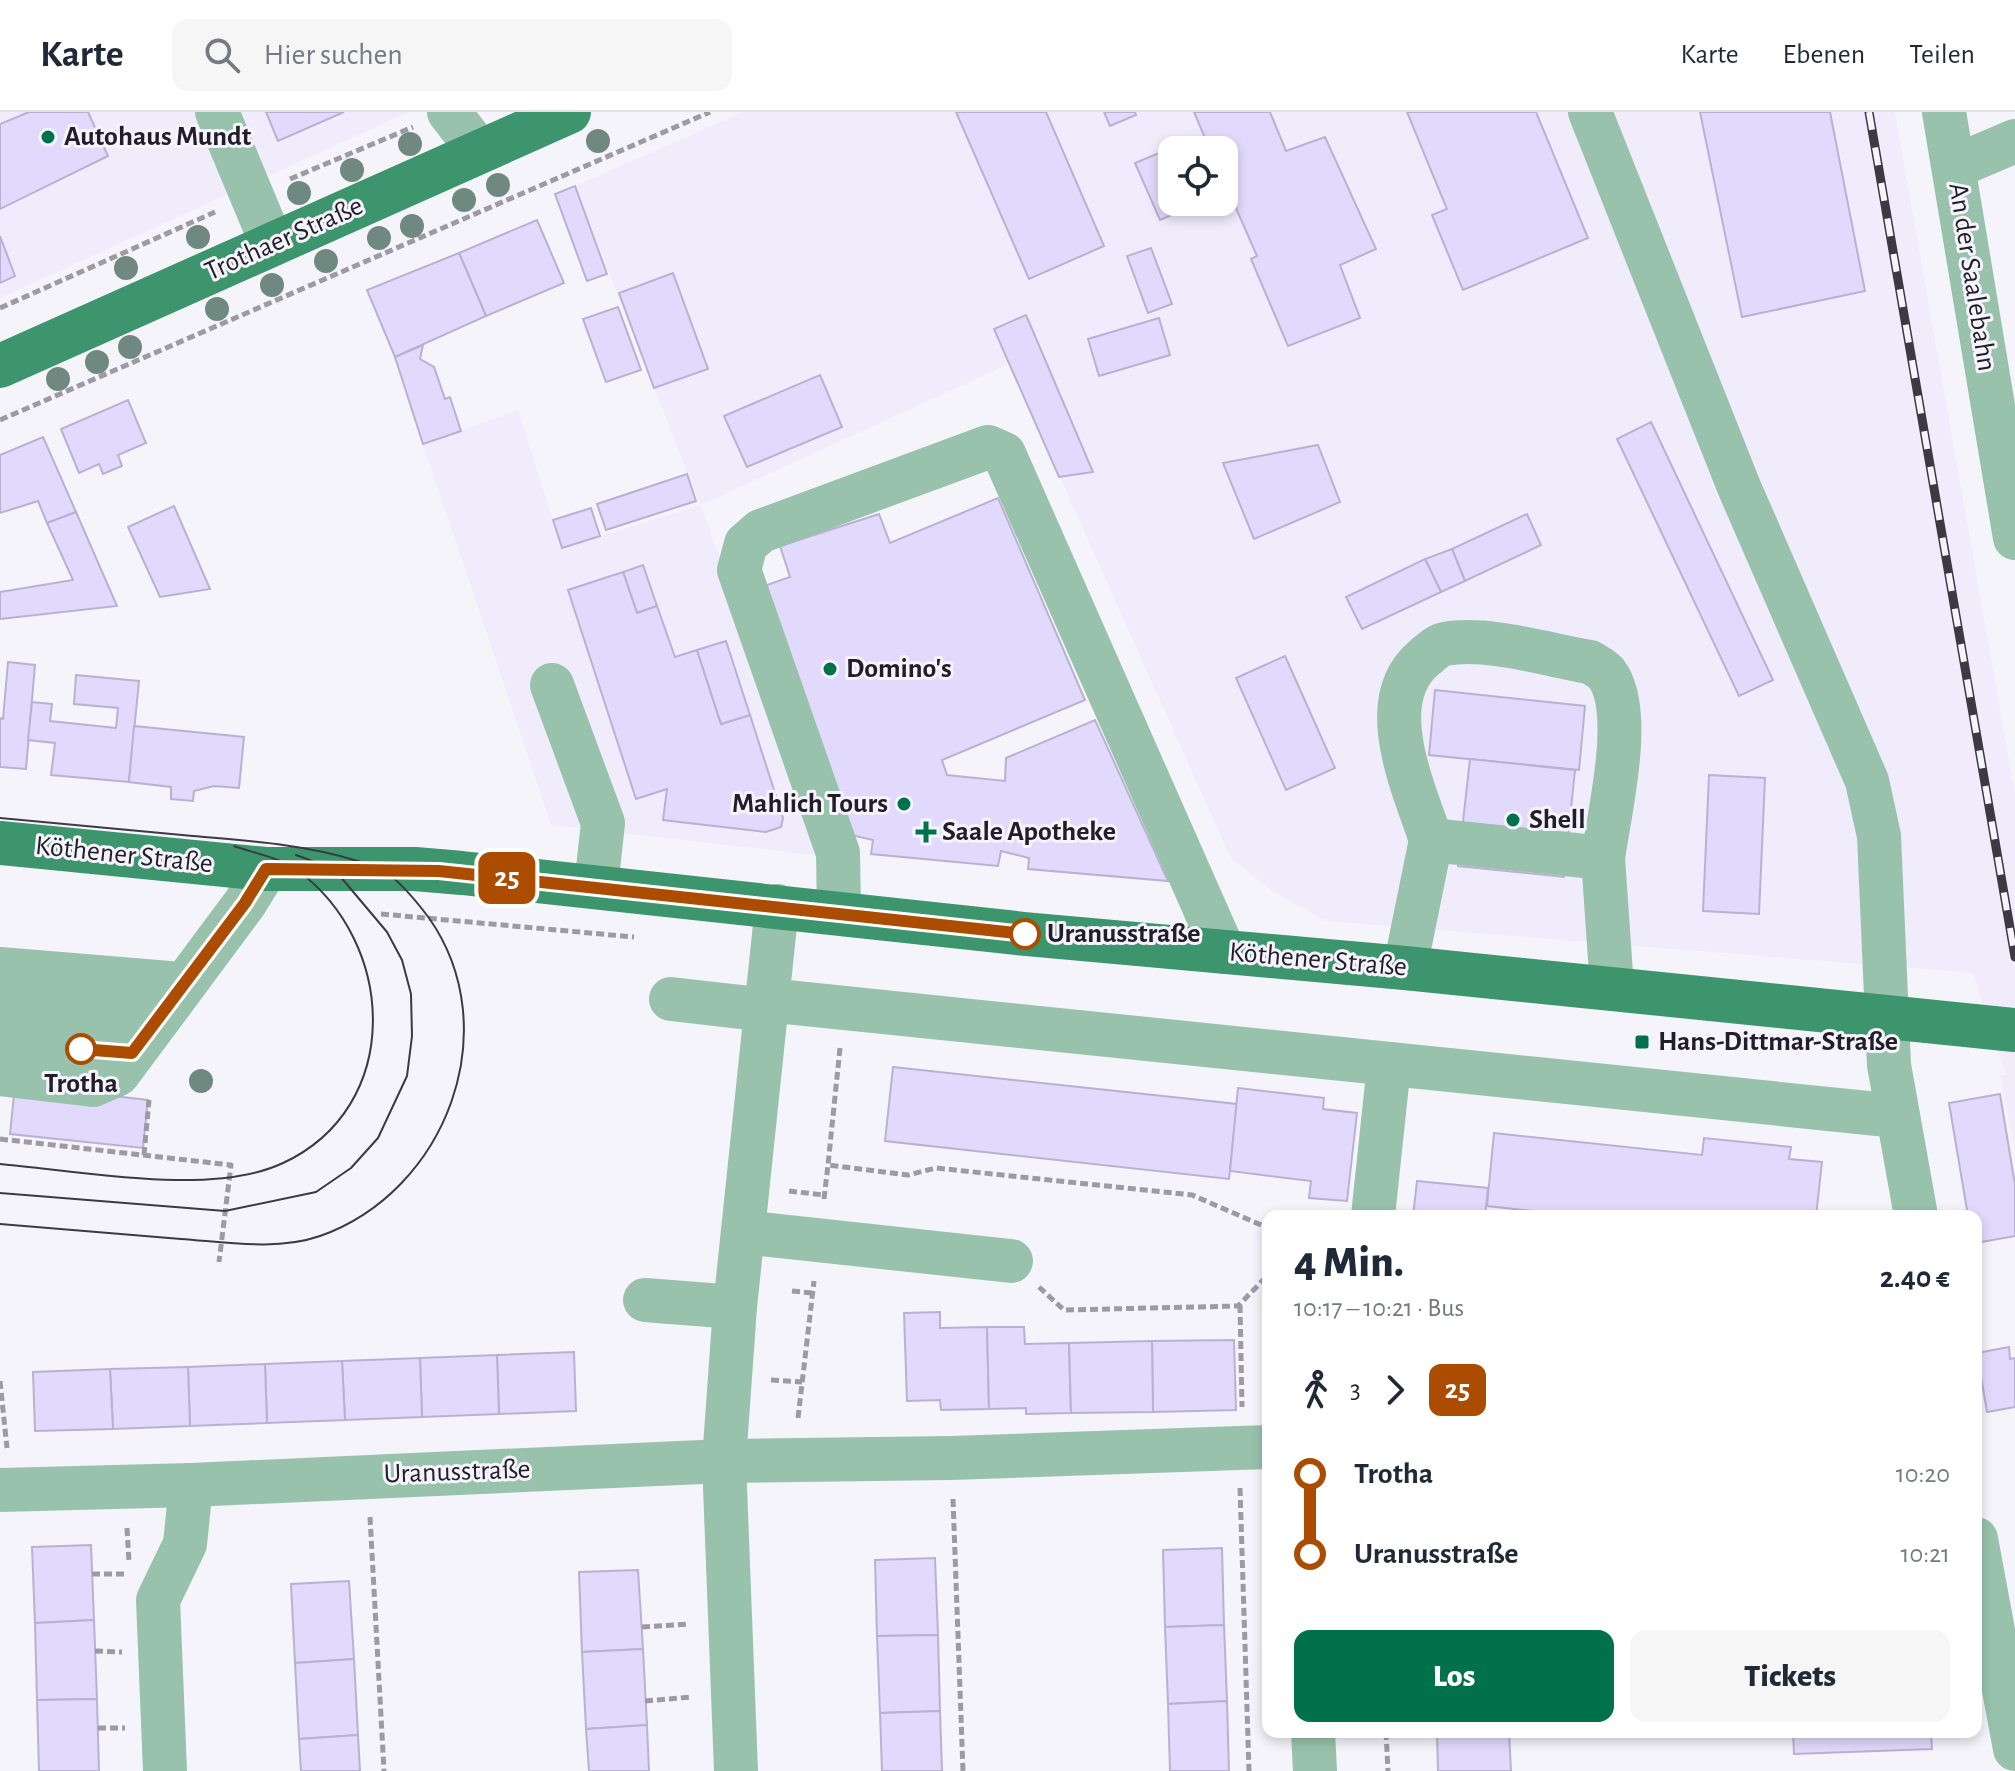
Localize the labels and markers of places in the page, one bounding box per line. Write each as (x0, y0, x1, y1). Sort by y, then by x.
place label: Autohaus Mundt (64, 123, 252, 151)
marker: Autohaus Mundt (39, 128, 57, 146)
place label: Domino's (846, 655, 952, 683)
marker: Domino's (821, 660, 839, 678)
place label: Mahlich Tours (732, 790, 888, 818)
marker: Mahlich Tours (895, 795, 913, 813)
place label: Shell (1529, 806, 1586, 834)
marker: Shell (1504, 811, 1522, 829)
place label: Saale Apotheke (942, 818, 1116, 846)
marker: Saale Apotheke (917, 823, 935, 841)
marker: Uranusstraße (1010, 919, 1040, 949)
place label: Uranusstraße (1047, 920, 1200, 948)
place label: Hans-Dittmar-Straße (1658, 1028, 1898, 1056)
marker: Hans-Dittmar-Straße (1633, 1033, 1651, 1051)
marker: Trotha (66, 1034, 96, 1064)
place label: Trotha (44, 1070, 118, 1098)

